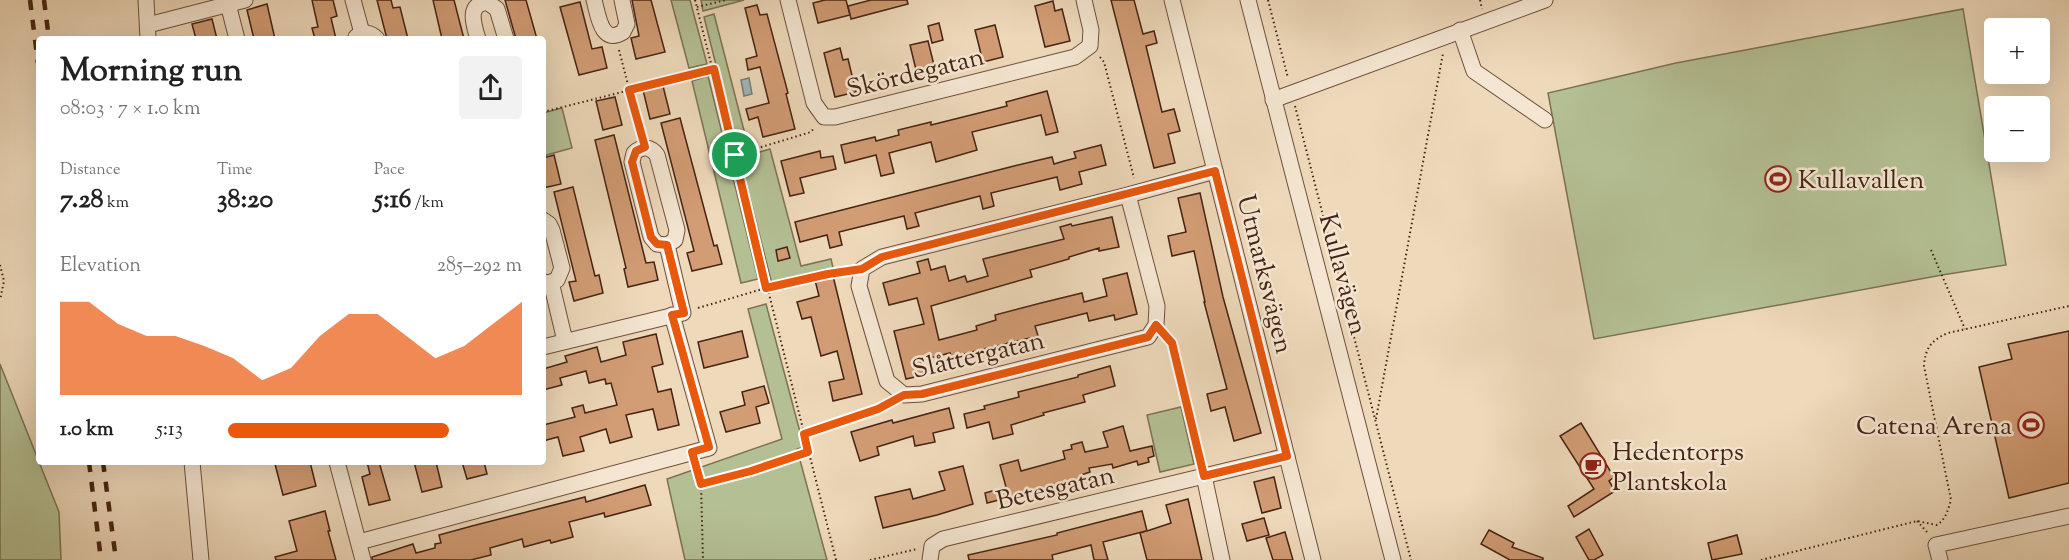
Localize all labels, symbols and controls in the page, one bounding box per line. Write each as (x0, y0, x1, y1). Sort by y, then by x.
map controls (1984, 18, 2050, 162)
button: + (1984, 18, 2050, 84)
street label: Skördegatan (843, 39, 988, 109)
text: Morning run (60, 48, 242, 96)
button: share (459, 56, 522, 119)
text: 08:03 · 7 × 1.0 km (60, 95, 200, 124)
button: − (1984, 96, 2050, 162)
pin (709, 129, 760, 180)
icon: arrive (718, 138, 751, 171)
text: Distance (60, 159, 120, 182)
text: Time (217, 159, 253, 182)
text: Pace (374, 159, 405, 182)
place label: Kullavallen (1798, 163, 1924, 200)
sports icon: Kullavallen (1763, 164, 1793, 194)
text: 7.28 (60, 182, 104, 219)
text: 38:20 (217, 182, 273, 219)
text: 5:16 (374, 182, 411, 219)
street label: Utmarksvägen (1226, 191, 1301, 358)
text: km (104, 192, 129, 215)
text: /km (411, 192, 444, 215)
street label: Kullavägen (1308, 210, 1376, 339)
text: Elevation (60, 252, 141, 281)
text: 285–292 m (437, 252, 522, 281)
street label: Slåttergatan (909, 323, 1048, 390)
place label: Catena Arena (1856, 409, 2012, 446)
sports icon: Catena Arena (2016, 410, 2046, 440)
text: 1.0 km (60, 416, 114, 445)
text: 5:13 (156, 416, 183, 445)
place label: Hedentorps Plantskola (1612, 435, 1744, 502)
cafe icon: Hedentorps Plantskola (1578, 451, 1608, 481)
street label: Betesgatan (993, 458, 1118, 521)

